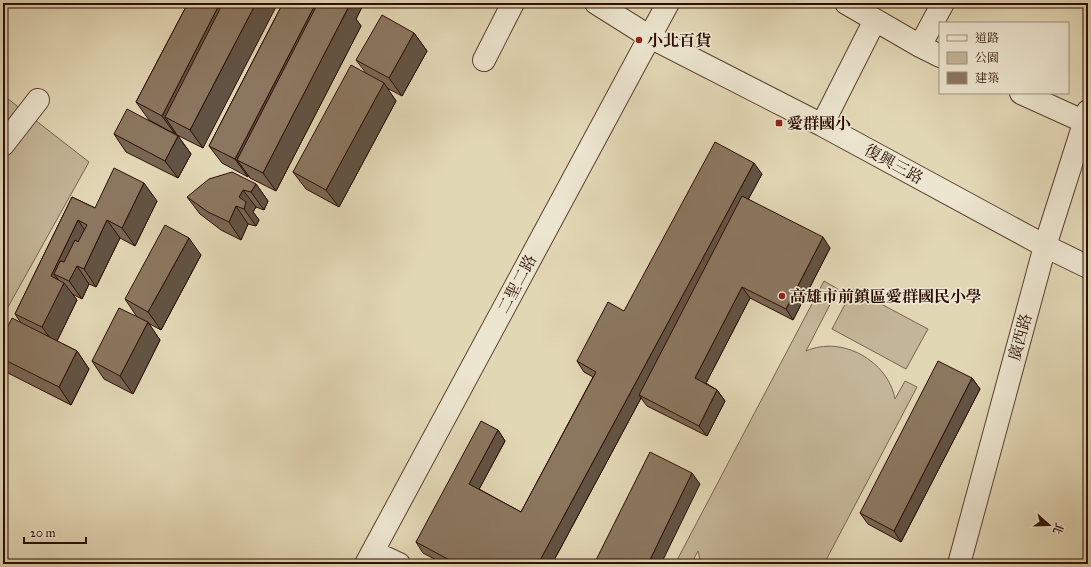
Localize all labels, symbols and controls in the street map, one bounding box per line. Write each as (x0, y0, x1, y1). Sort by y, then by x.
legend (939, 22, 1069, 94)
place label: 小北百貨 (647, 31, 711, 50)
text: 道路 (975, 31, 999, 45)
marker: 小北百貨 (634, 35, 644, 45)
text: 公園 (975, 51, 999, 65)
text: 建築 (975, 71, 999, 85)
place label: 愛群國小 (787, 114, 851, 133)
marker: 愛群國小 (774, 118, 784, 128)
street label: 復興三路 (861, 140, 927, 188)
street label: 二聖二路 (494, 251, 540, 317)
place label: 高雄市前鎮區愛群國民小學 (790, 287, 982, 306)
marker: 高雄市前鎮區愛群國民小學 (777, 291, 787, 301)
street label: 廣西路 (1005, 311, 1035, 363)
north arrow (1029, 505, 1069, 545)
scale bar (24, 519, 86, 545)
text: 北 (1050, 521, 1066, 536)
text: 20 m (30, 526, 56, 540)

